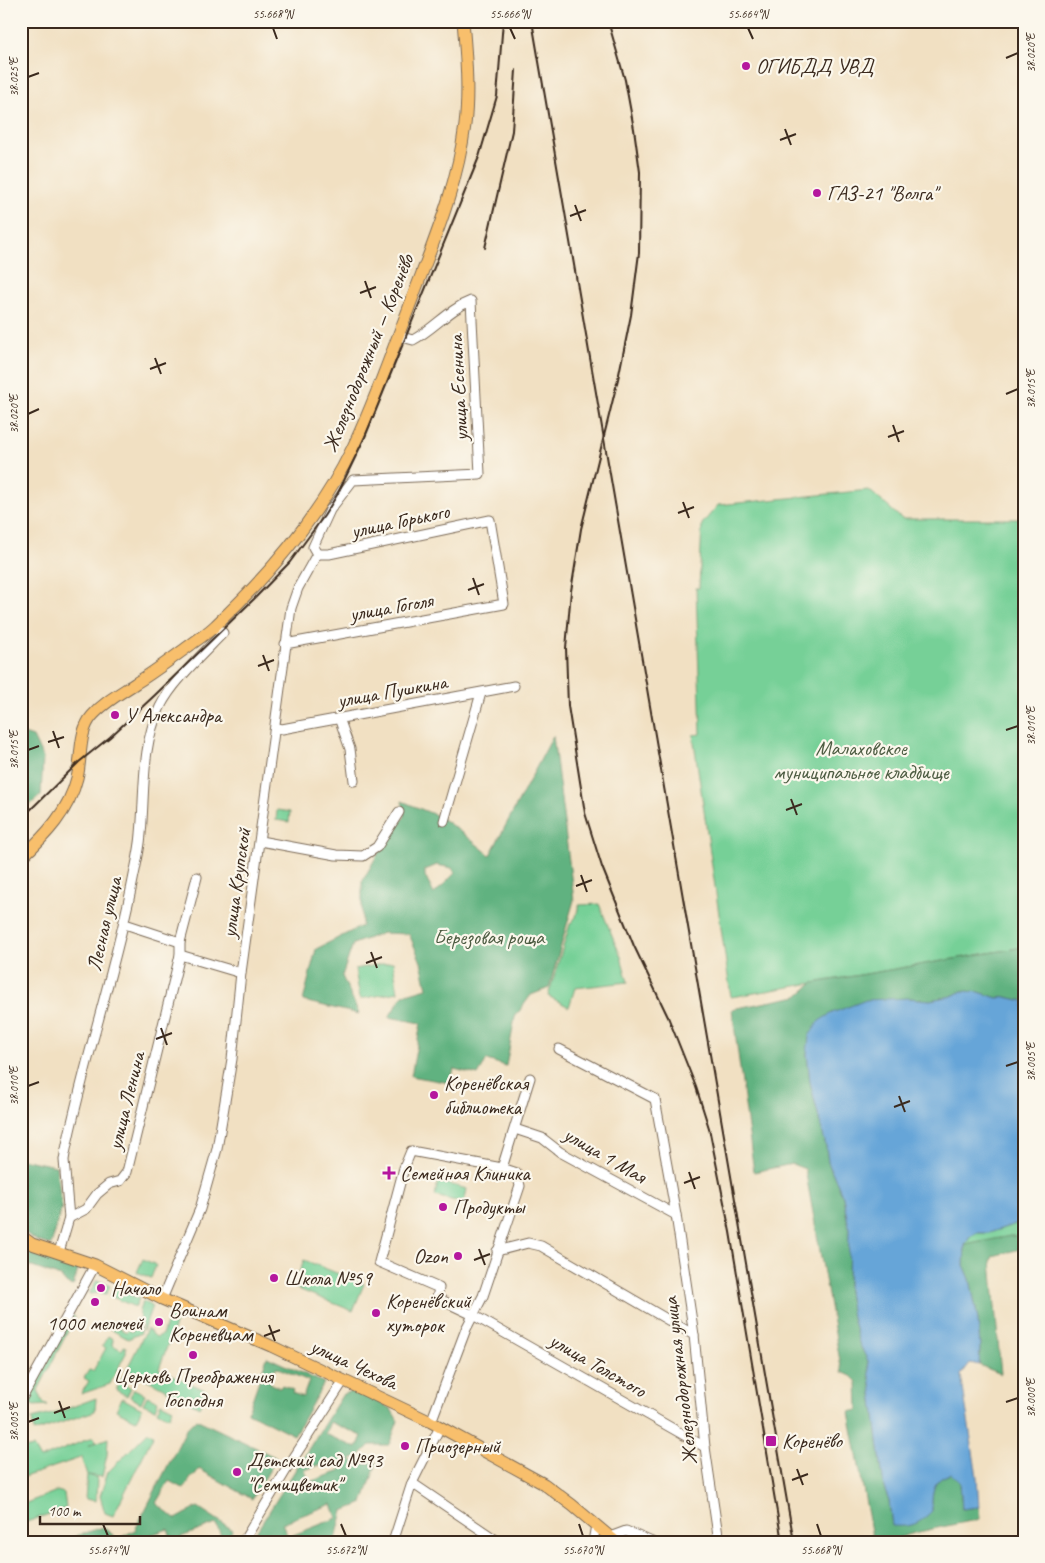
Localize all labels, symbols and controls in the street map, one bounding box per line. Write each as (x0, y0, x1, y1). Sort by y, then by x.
text: 55.668°N (253, 6, 295, 22)
text: 55.666°N (490, 6, 532, 22)
text: 55.664°N (728, 6, 770, 22)
text: 38.020°E (1023, 32, 1039, 73)
place label: ОГИБДД УВД (756, 53, 874, 79)
text: 38.025°E (6, 56, 22, 97)
marker: ОГИБДД УВД (740, 60, 752, 72)
place label: ГАЗ-21 "Волга" (827, 180, 941, 206)
marker: ГАЗ-21 "Волга" (811, 187, 823, 199)
street label: Железнодорожный — Коренёво (316, 249, 420, 456)
street label: улица Есенина (442, 332, 474, 444)
text: 38.015°E (1023, 368, 1039, 409)
text: 38.020°E (6, 393, 22, 434)
street label: улица Горького (347, 498, 453, 544)
street label: улица Гоголя (345, 587, 436, 627)
street label: улица Пушкина (333, 668, 451, 714)
place label: У Александра (125, 702, 224, 728)
text: 38.010°E (1023, 705, 1039, 746)
marker: У Александра (109, 709, 121, 721)
text: 38.015°E (6, 729, 22, 770)
park label: Малаховское муниципальное кладбище (773, 735, 950, 785)
street label: улица Крупской (215, 825, 257, 941)
street label: Лесная улица (81, 872, 128, 974)
park label: Березовая роща (434, 924, 546, 950)
text: 38.005°E (1023, 1041, 1039, 1082)
street label: улица Ленина (101, 1047, 151, 1155)
text: 38.010°E (6, 1065, 22, 1106)
place label: Коренёвская библиотека (444, 1070, 529, 1120)
marker: Коренёвская библиотека (428, 1089, 440, 1101)
street label: улица 1 Мая (557, 1120, 652, 1190)
place label: Семейная Клиника (400, 1160, 531, 1186)
marker: Семейная Клиника (382, 1166, 396, 1180)
place label: Продукты (453, 1194, 526, 1220)
marker: Продукты (437, 1201, 449, 1213)
place label: Ozon (413, 1243, 449, 1269)
marker: Ozon (452, 1250, 464, 1262)
place label: Школа №59 (284, 1265, 373, 1291)
marker: Школа №59 (268, 1272, 280, 1284)
place label: Начало (111, 1275, 162, 1301)
marker: Начало (95, 1282, 107, 1294)
place label: Коренёвский хуторок (386, 1288, 472, 1338)
street label: Железнодорожная улица (657, 1294, 703, 1466)
marker: 1000 мелочей (89, 1296, 101, 1308)
place label: Воинам Кореневцам (169, 1297, 254, 1347)
marker: Коренёвский хуторок (370, 1307, 382, 1319)
place label: 1000 мелочей (47, 1310, 144, 1336)
marker: Воинам Кореневцам (153, 1316, 165, 1328)
street label: улица Толстого (543, 1326, 652, 1404)
street label: улица Чехова (305, 1332, 404, 1396)
marker: Церковь Преображения Господня (187, 1349, 199, 1361)
place label: Церковь Преображения Господня (113, 1363, 274, 1413)
text: 38.000°E (1023, 1377, 1039, 1418)
text: 38.005°E (6, 1401, 22, 1442)
place label: Коренёво (782, 1428, 844, 1454)
place label: Приозерный (415, 1433, 502, 1459)
marker: Коренёво (764, 1434, 778, 1448)
marker: Приозерный (399, 1440, 411, 1452)
place label: Детский сад №93 "Семицветик" (247, 1447, 384, 1497)
marker: Детский сад №93 "Семицветик" (231, 1466, 243, 1478)
scale bar (40, 1493, 140, 1525)
text: 100 m (48, 1502, 82, 1521)
text: 55.674°N (88, 1542, 130, 1558)
text: 55.672°N (326, 1542, 368, 1558)
text: 55.670°N (563, 1542, 605, 1558)
text: 55.668°N (801, 1542, 843, 1558)

